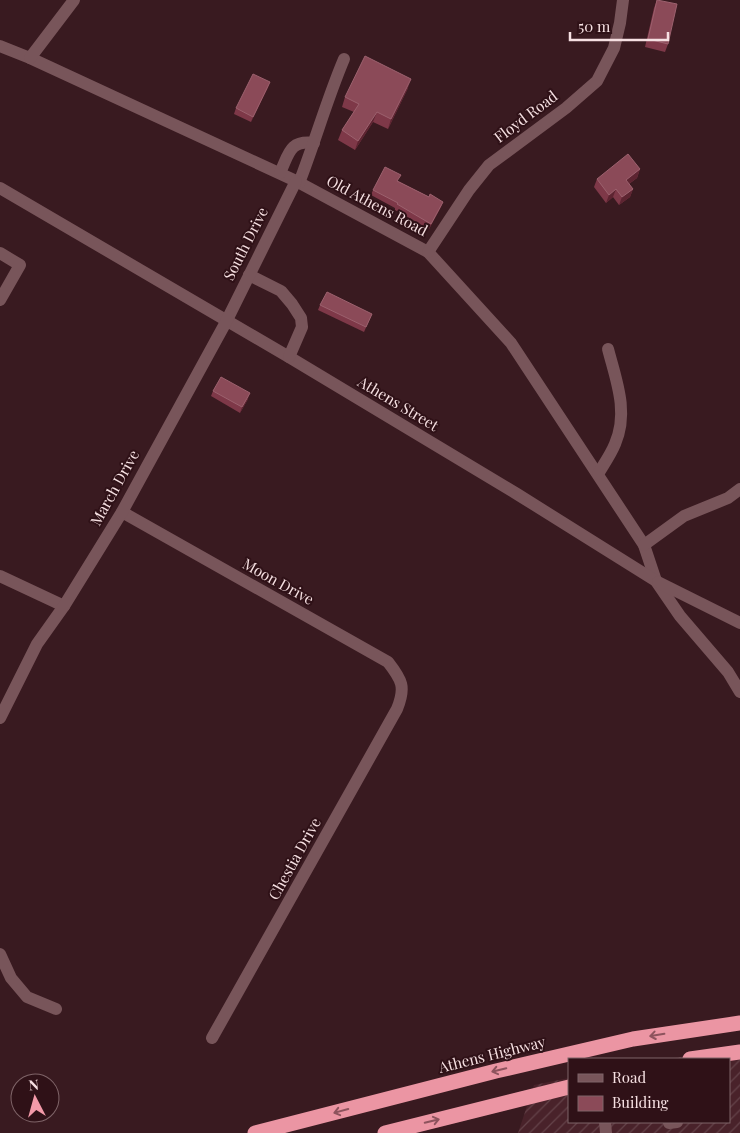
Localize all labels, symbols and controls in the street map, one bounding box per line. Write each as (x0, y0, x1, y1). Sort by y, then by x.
scale bar (570, 10, 668, 42)
text: 50 m (578, 16, 611, 36)
street label: Floyd Road (490, 86, 561, 147)
street label: Old Athens Road (323, 170, 432, 240)
street label: South Drive (218, 204, 272, 284)
street label: Athens Street (354, 371, 443, 435)
street label: March Drive (85, 446, 143, 529)
street label: Moon Drive (239, 553, 318, 609)
street label: Chestia Drive (263, 814, 325, 903)
one-way arrow (650, 1030, 666, 1040)
street label: Athens Highway (435, 1031, 548, 1077)
legend (568, 1058, 730, 1123)
one-way arrow (491, 1066, 507, 1075)
text: Road (612, 1067, 646, 1087)
north arrow (10, 1073, 60, 1123)
text: N (28, 1075, 40, 1095)
text: Building (612, 1092, 669, 1112)
one-way arrow (334, 1107, 350, 1116)
one-way arrow (424, 1116, 440, 1126)

